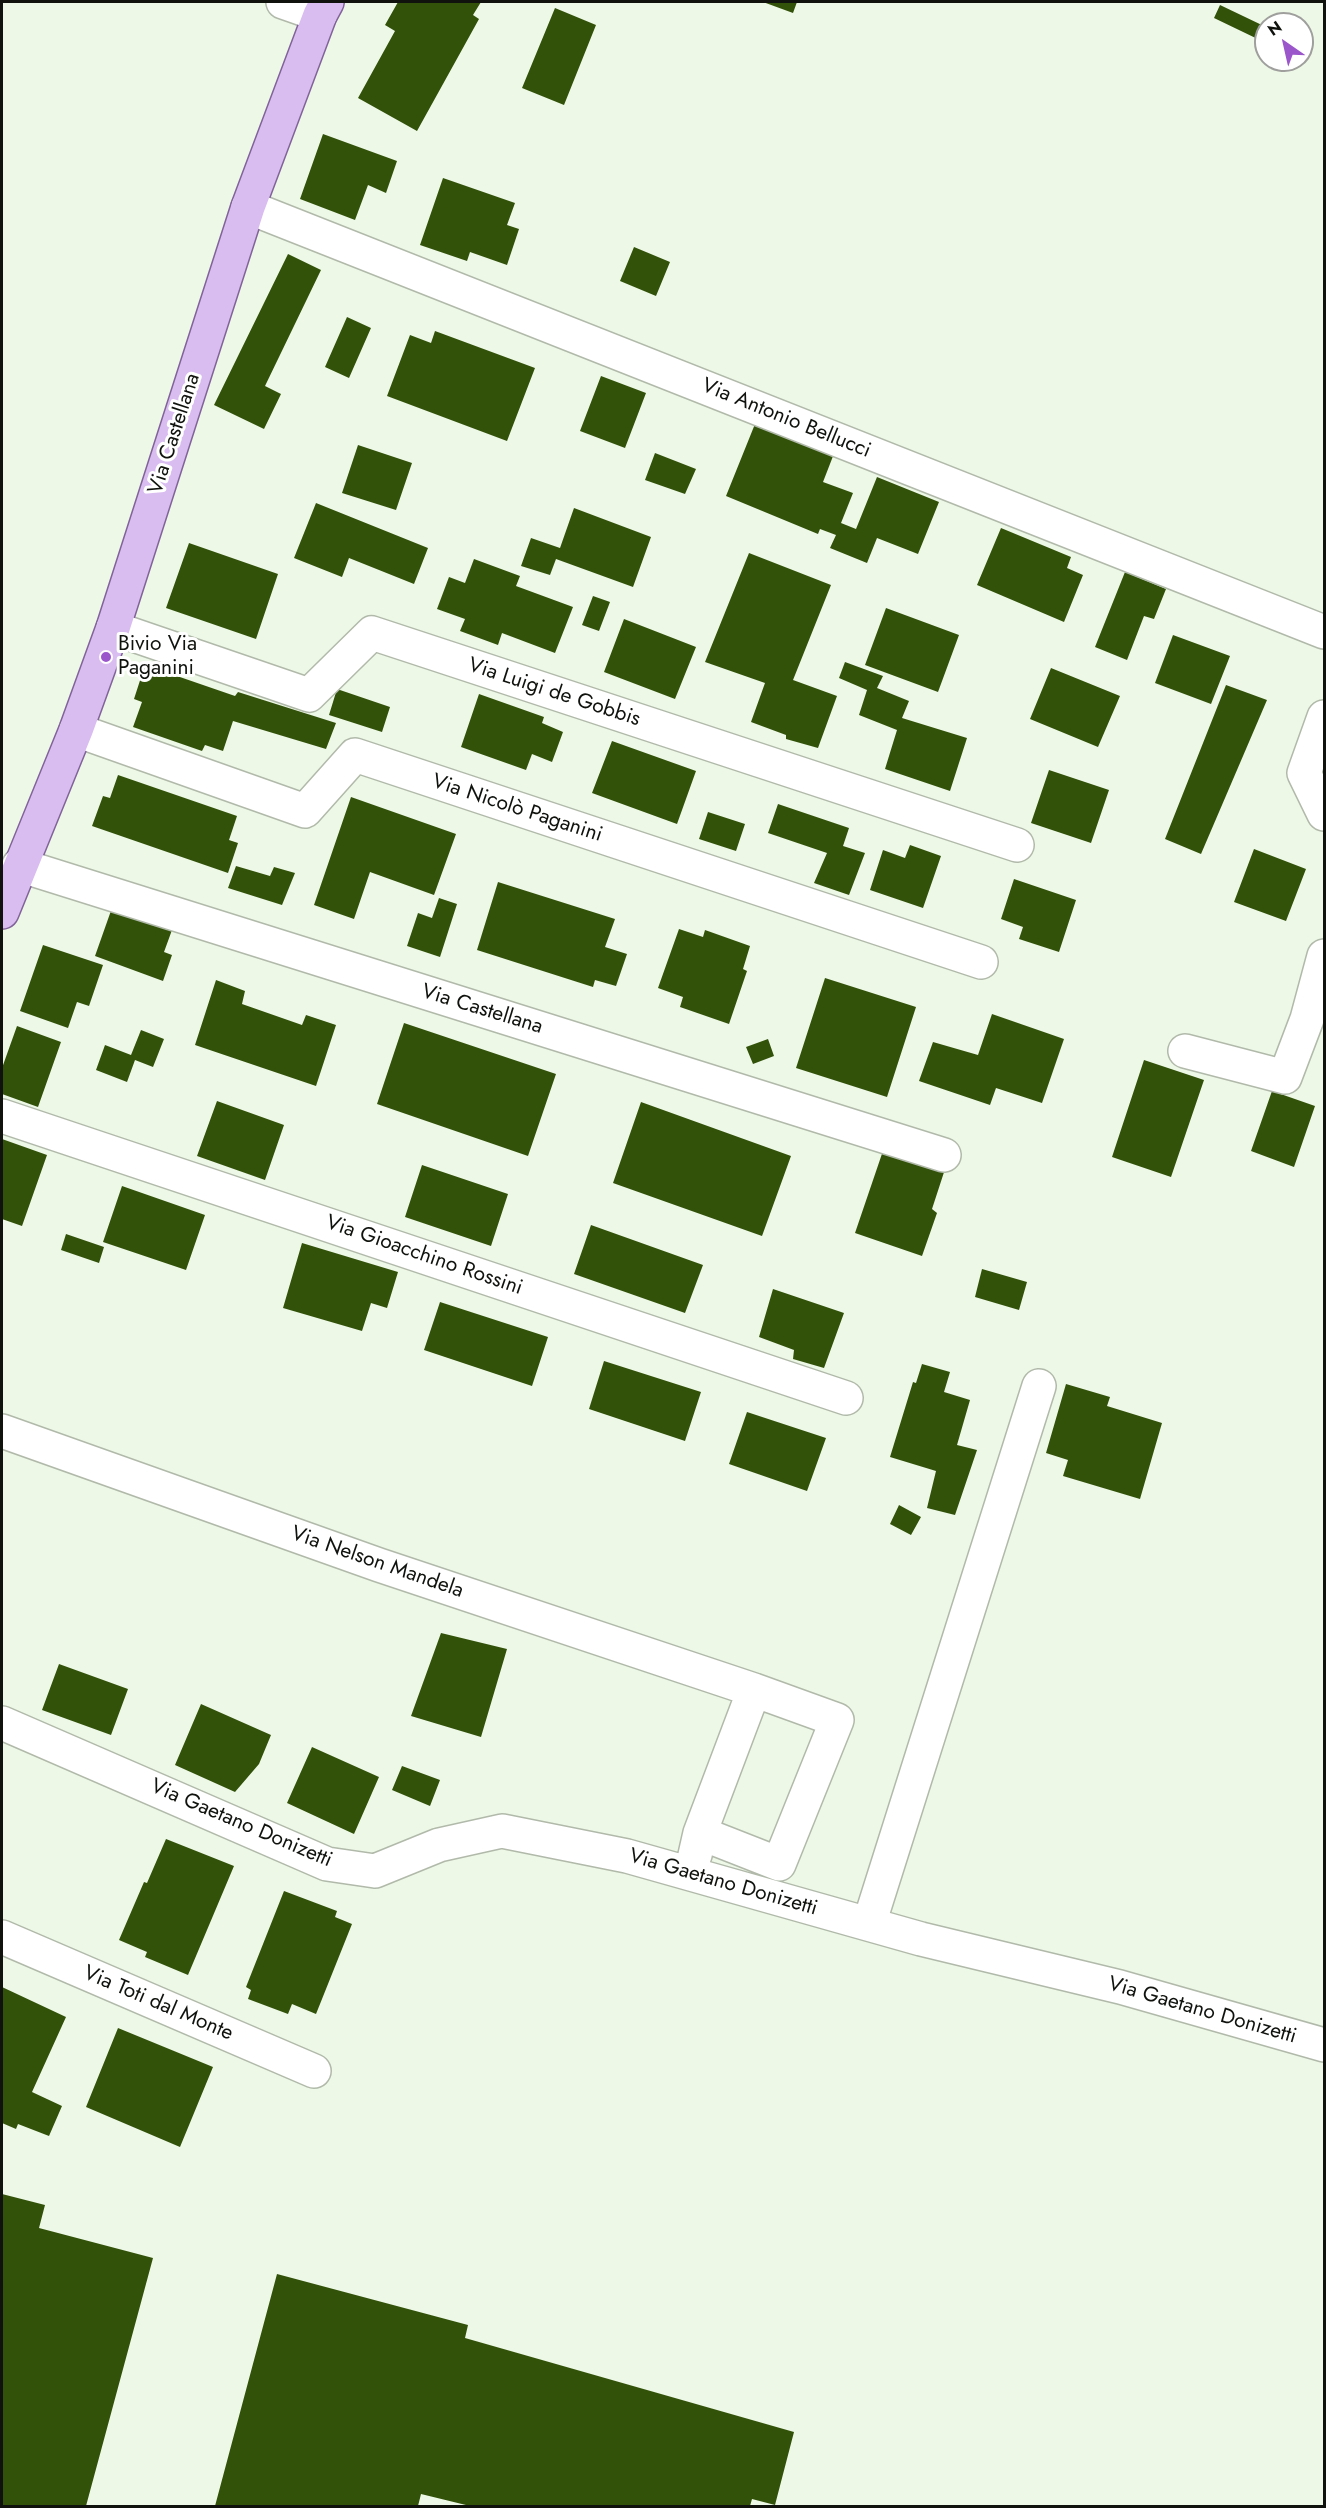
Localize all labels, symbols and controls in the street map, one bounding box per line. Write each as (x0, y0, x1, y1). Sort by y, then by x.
north arrow (1254, 12, 1314, 72)
text: N (1263, 15, 1286, 41)
street label: Via Castellana (144, 370, 206, 498)
street label: Via Antonio Bellucci (698, 374, 874, 464)
place label: Bivio Via Paganini (118, 632, 197, 682)
marker: Bivio Via Paganini (99, 650, 113, 664)
street label: Via Luigi de Gobbis (465, 653, 643, 733)
street label: Via Nicolò Paganini (429, 770, 605, 848)
street label: Via Castellana (418, 980, 546, 1040)
street label: Via Gioacchino Rossini (322, 1210, 526, 1302)
street label: Via Nelson Mandela (287, 1522, 467, 1604)
street label: Via Gaetano Donizetti (146, 1774, 336, 1874)
street label: Via Gaetano Donizetti (626, 1844, 820, 1922)
street label: Via Toti dal Monte (79, 1961, 237, 2047)
street label: Via Gaetano Donizetti (1105, 1972, 1299, 2050)

